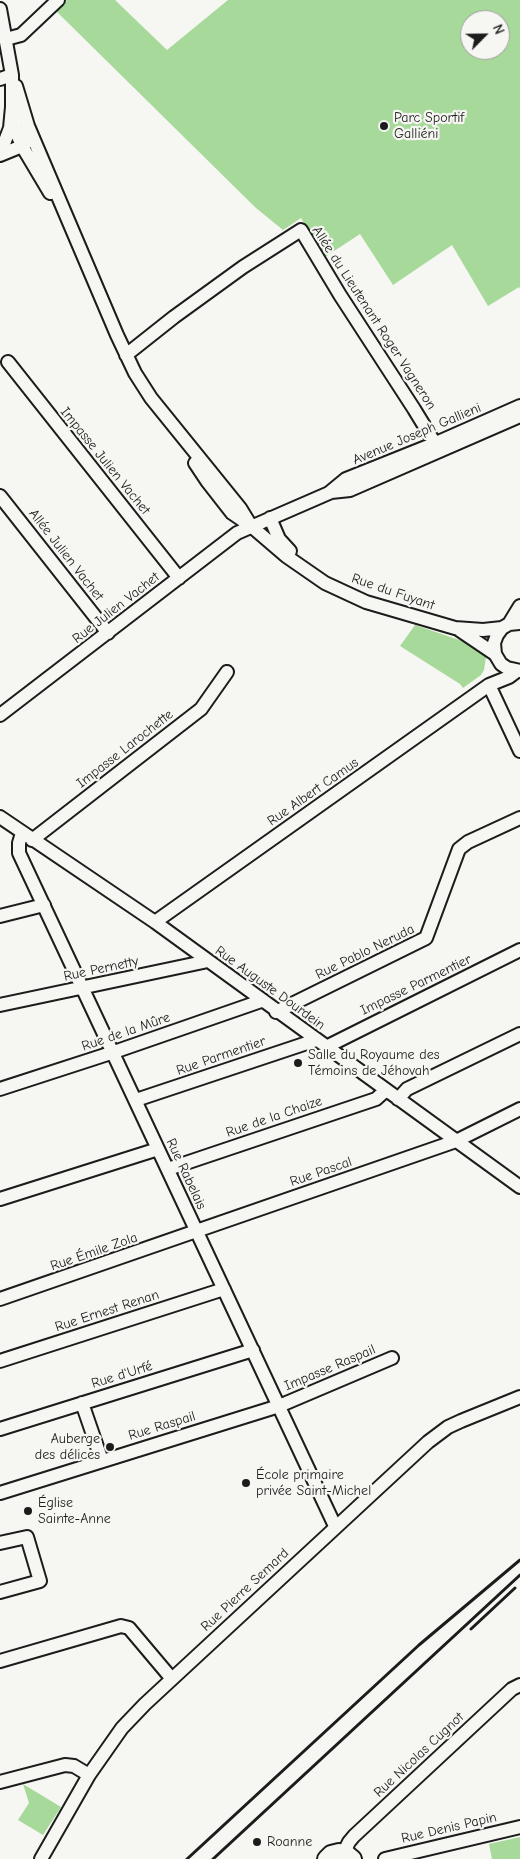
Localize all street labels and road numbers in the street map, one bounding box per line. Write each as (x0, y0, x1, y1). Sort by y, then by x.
street label: Allée du Lieutenant Roger Vagneron (308, 223, 440, 413)
street label: Avenue Joseph Gallieni (350, 399, 484, 469)
street label: Impasse Julien Vachet (56, 404, 154, 518)
street label: Allée Julien Vachet (25, 506, 107, 604)
street label: Rue Julien Vachet (69, 569, 163, 647)
street label: Rue du Fuyant (349, 570, 437, 614)
street label: Impasse Larochette (73, 706, 177, 792)
street label: Rue Albert Camus (264, 754, 362, 830)
street label: Rue Pablo Neruda (313, 921, 417, 983)
street label: Rue Auguste Dourdein (212, 942, 328, 1034)
street label: Impasse Parmentier (358, 951, 474, 1019)
street label: Rue Pernetty (62, 953, 140, 985)
street label: Rue de la Mûre (80, 1009, 172, 1055)
street label: Rue Parmentier (174, 1033, 268, 1079)
street label: Rue de la Chaize (224, 1093, 324, 1141)
street label: Rue Rabelais (162, 1136, 210, 1212)
street label: Rue Pascal (288, 1154, 354, 1190)
street label: Rue Émile Zola (48, 1229, 140, 1275)
street label: Rue Ernest Renan (53, 1286, 161, 1336)
street label: Impasse Raspail (282, 1341, 378, 1395)
street label: Rue d'Urfé (89, 1358, 155, 1392)
street label: Rue Raspail (126, 1408, 198, 1444)
street label: Rue Pierre Semard (198, 1545, 292, 1635)
street label: Rue Nicolas Cugnot (371, 1709, 467, 1801)
street label: Rue Denis Papin (400, 1809, 498, 1847)

